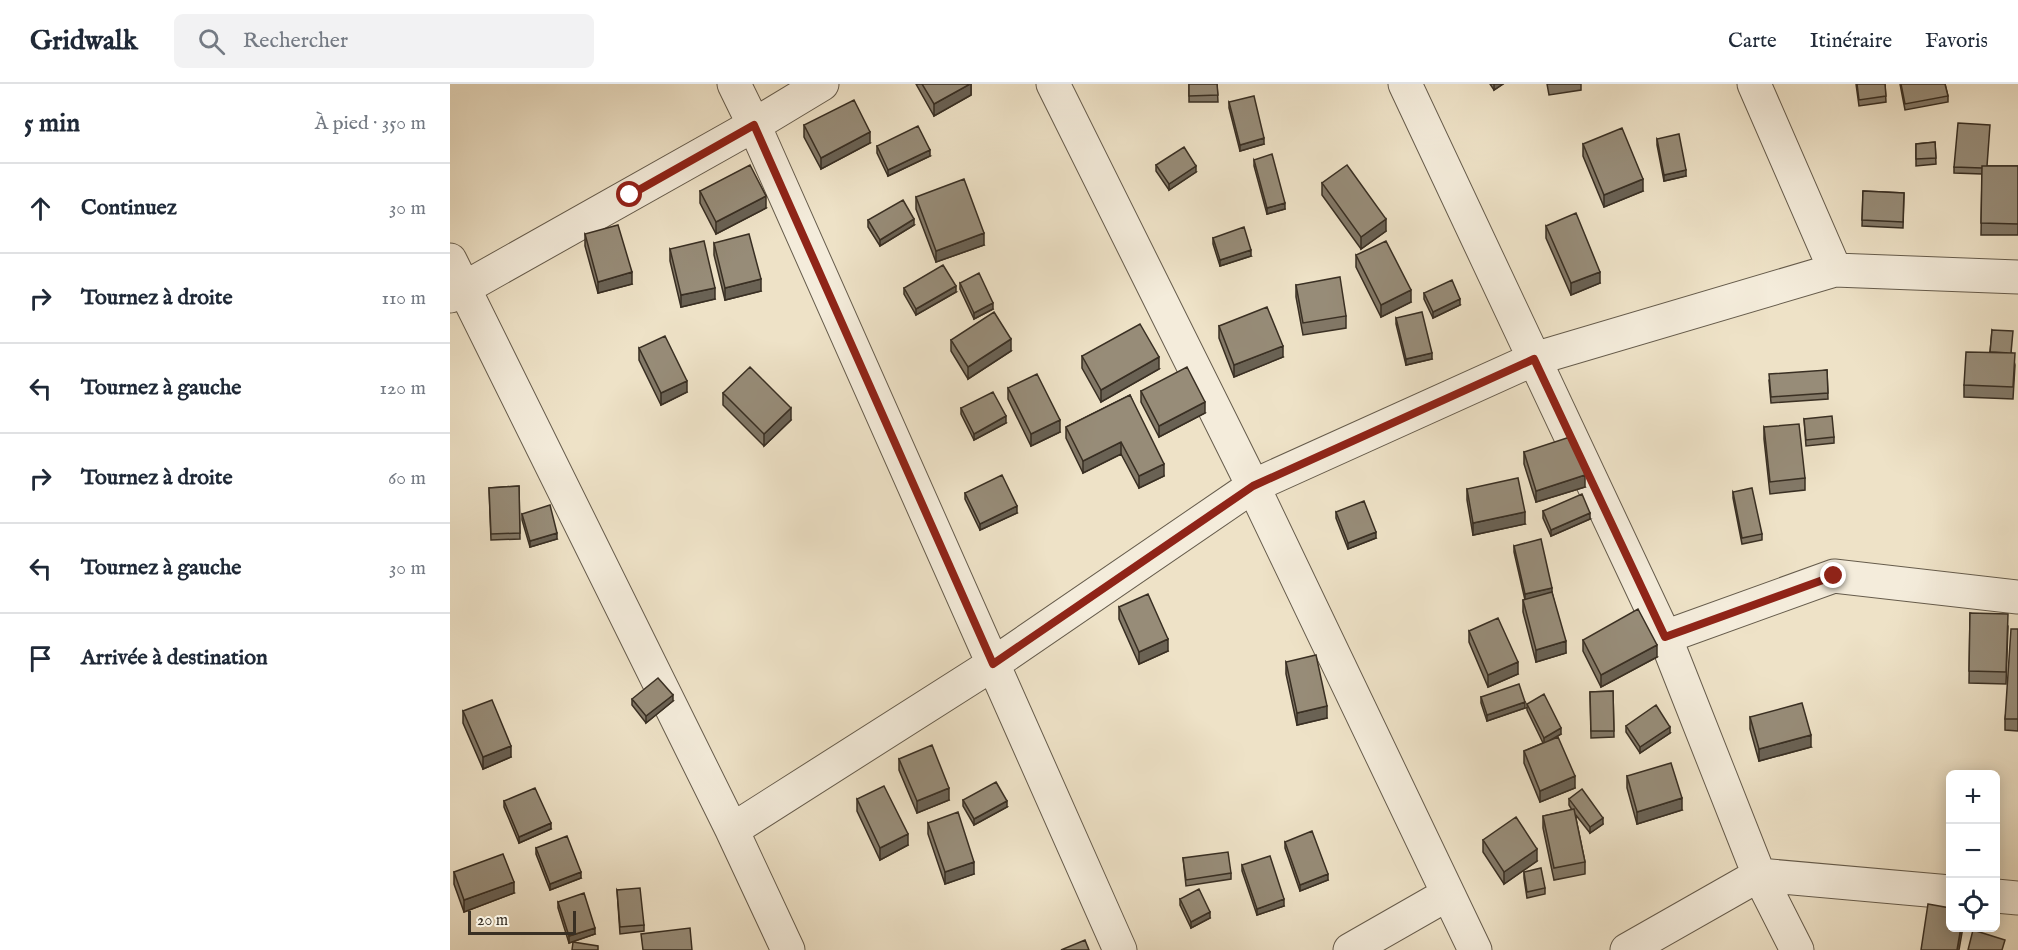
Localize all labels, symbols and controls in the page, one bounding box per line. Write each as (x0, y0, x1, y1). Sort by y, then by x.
search box (174, 14, 594, 68)
text: Gridwalk (30, 24, 138, 59)
icon: search (195, 25, 228, 58)
text: Rechercher (243, 27, 348, 55)
text: Carte (1728, 28, 1777, 55)
text: Itinéraire (1810, 28, 1892, 55)
text: Favoris (1925, 28, 1988, 55)
text: 5 min (24, 107, 80, 140)
text: À pied · 350 m (315, 111, 426, 136)
route start (616, 181, 642, 207)
icon: ahead (24, 192, 57, 225)
text: Continuez (81, 194, 177, 222)
text: 30 m (389, 196, 426, 221)
icon: right (24, 282, 57, 315)
text: Tournez à droite (81, 284, 232, 312)
text: 110 m (382, 286, 426, 311)
icon: left (24, 372, 57, 405)
text: Tournez à gauche (81, 374, 241, 402)
text: 120 m (380, 376, 426, 401)
icon: right (24, 462, 57, 495)
text: Tournez à droite (81, 464, 232, 492)
text: 60 m (388, 466, 426, 491)
icon: left (24, 552, 57, 585)
text: Tournez à gauche (81, 554, 241, 582)
text: 30 m (389, 556, 426, 581)
route end (1820, 562, 1846, 588)
icon: arrive (24, 642, 57, 675)
text: Arrivée à destination (81, 644, 268, 672)
map controls (1946, 770, 2000, 932)
button: + (1946, 770, 2000, 824)
button: − (1946, 824, 2000, 878)
button: locate (1946, 878, 2000, 932)
scale bar (468, 908, 576, 936)
text: 20 m (477, 911, 508, 931)

